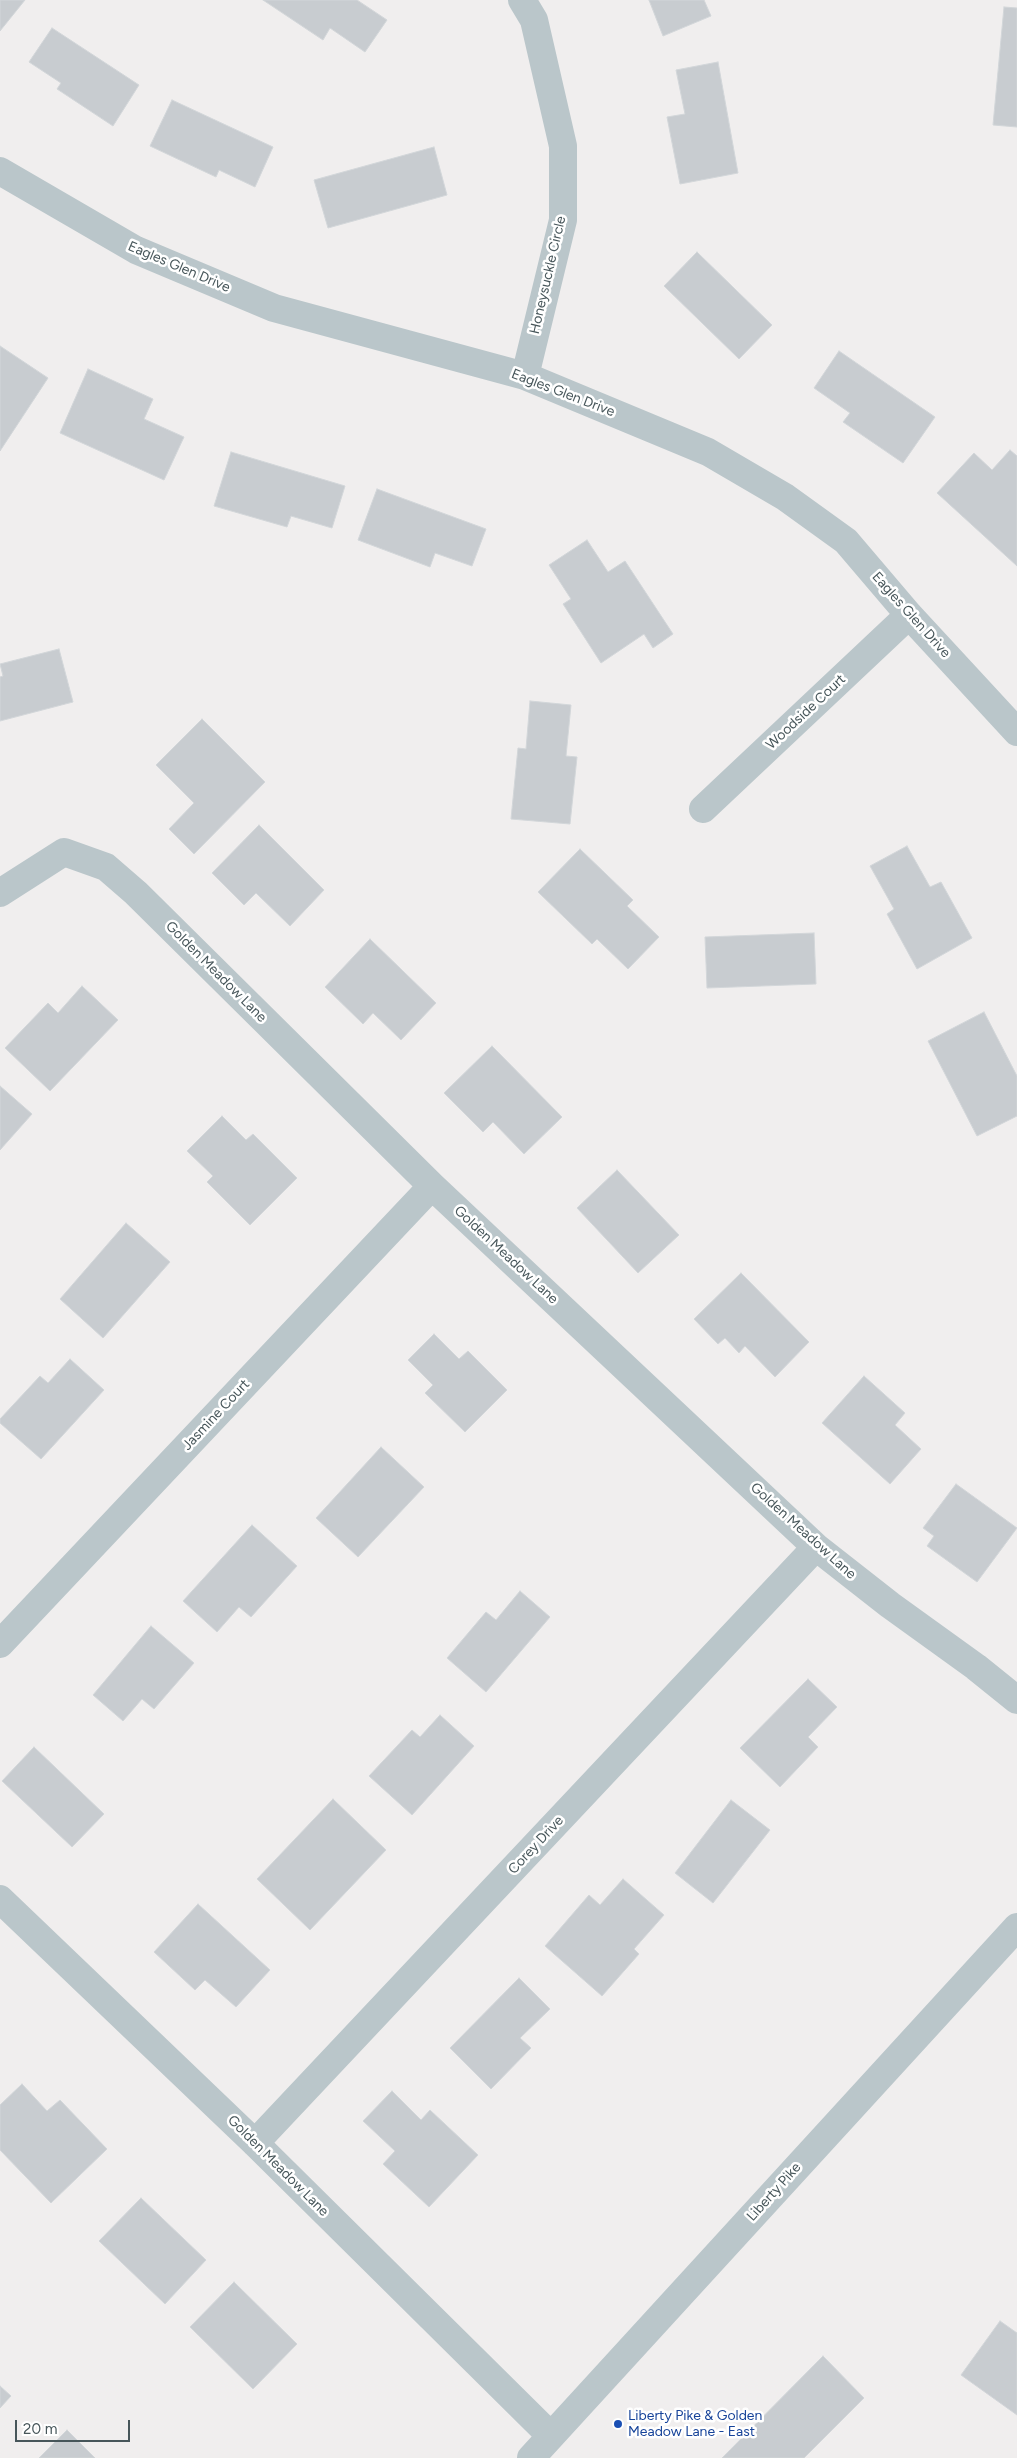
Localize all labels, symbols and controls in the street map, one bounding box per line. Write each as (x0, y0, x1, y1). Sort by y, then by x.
street label: Honeysuckle Circle (526, 214, 570, 336)
street label: Eagles Glen Drive (125, 238, 233, 296)
street label: Eagles Glen Drive (509, 366, 617, 420)
street label: Eagles Glen Drive (868, 569, 954, 661)
street label: Woodside Court (763, 671, 849, 753)
street label: Golden Meadow Lane (162, 918, 270, 1026)
street label: Golden Meadow Lane (451, 1202, 561, 1308)
street label: Jasmine Court (179, 1376, 253, 1454)
street label: Golden Meadow Lane (747, 1479, 859, 1583)
street label: Corey Drive (505, 1812, 567, 1878)
street label: Golden Meadow Lane (224, 2112, 332, 2220)
street label: Liberty Pike (743, 2159, 805, 2225)
place label: Liberty Pike & Golden Meadow Lane - East (628, 2408, 762, 2440)
scale bar (18, 2410, 132, 2442)
marker: Liberty Pike & Golden Meadow Lane - East (612, 2418, 624, 2430)
text: 20 m (23, 2420, 57, 2438)

